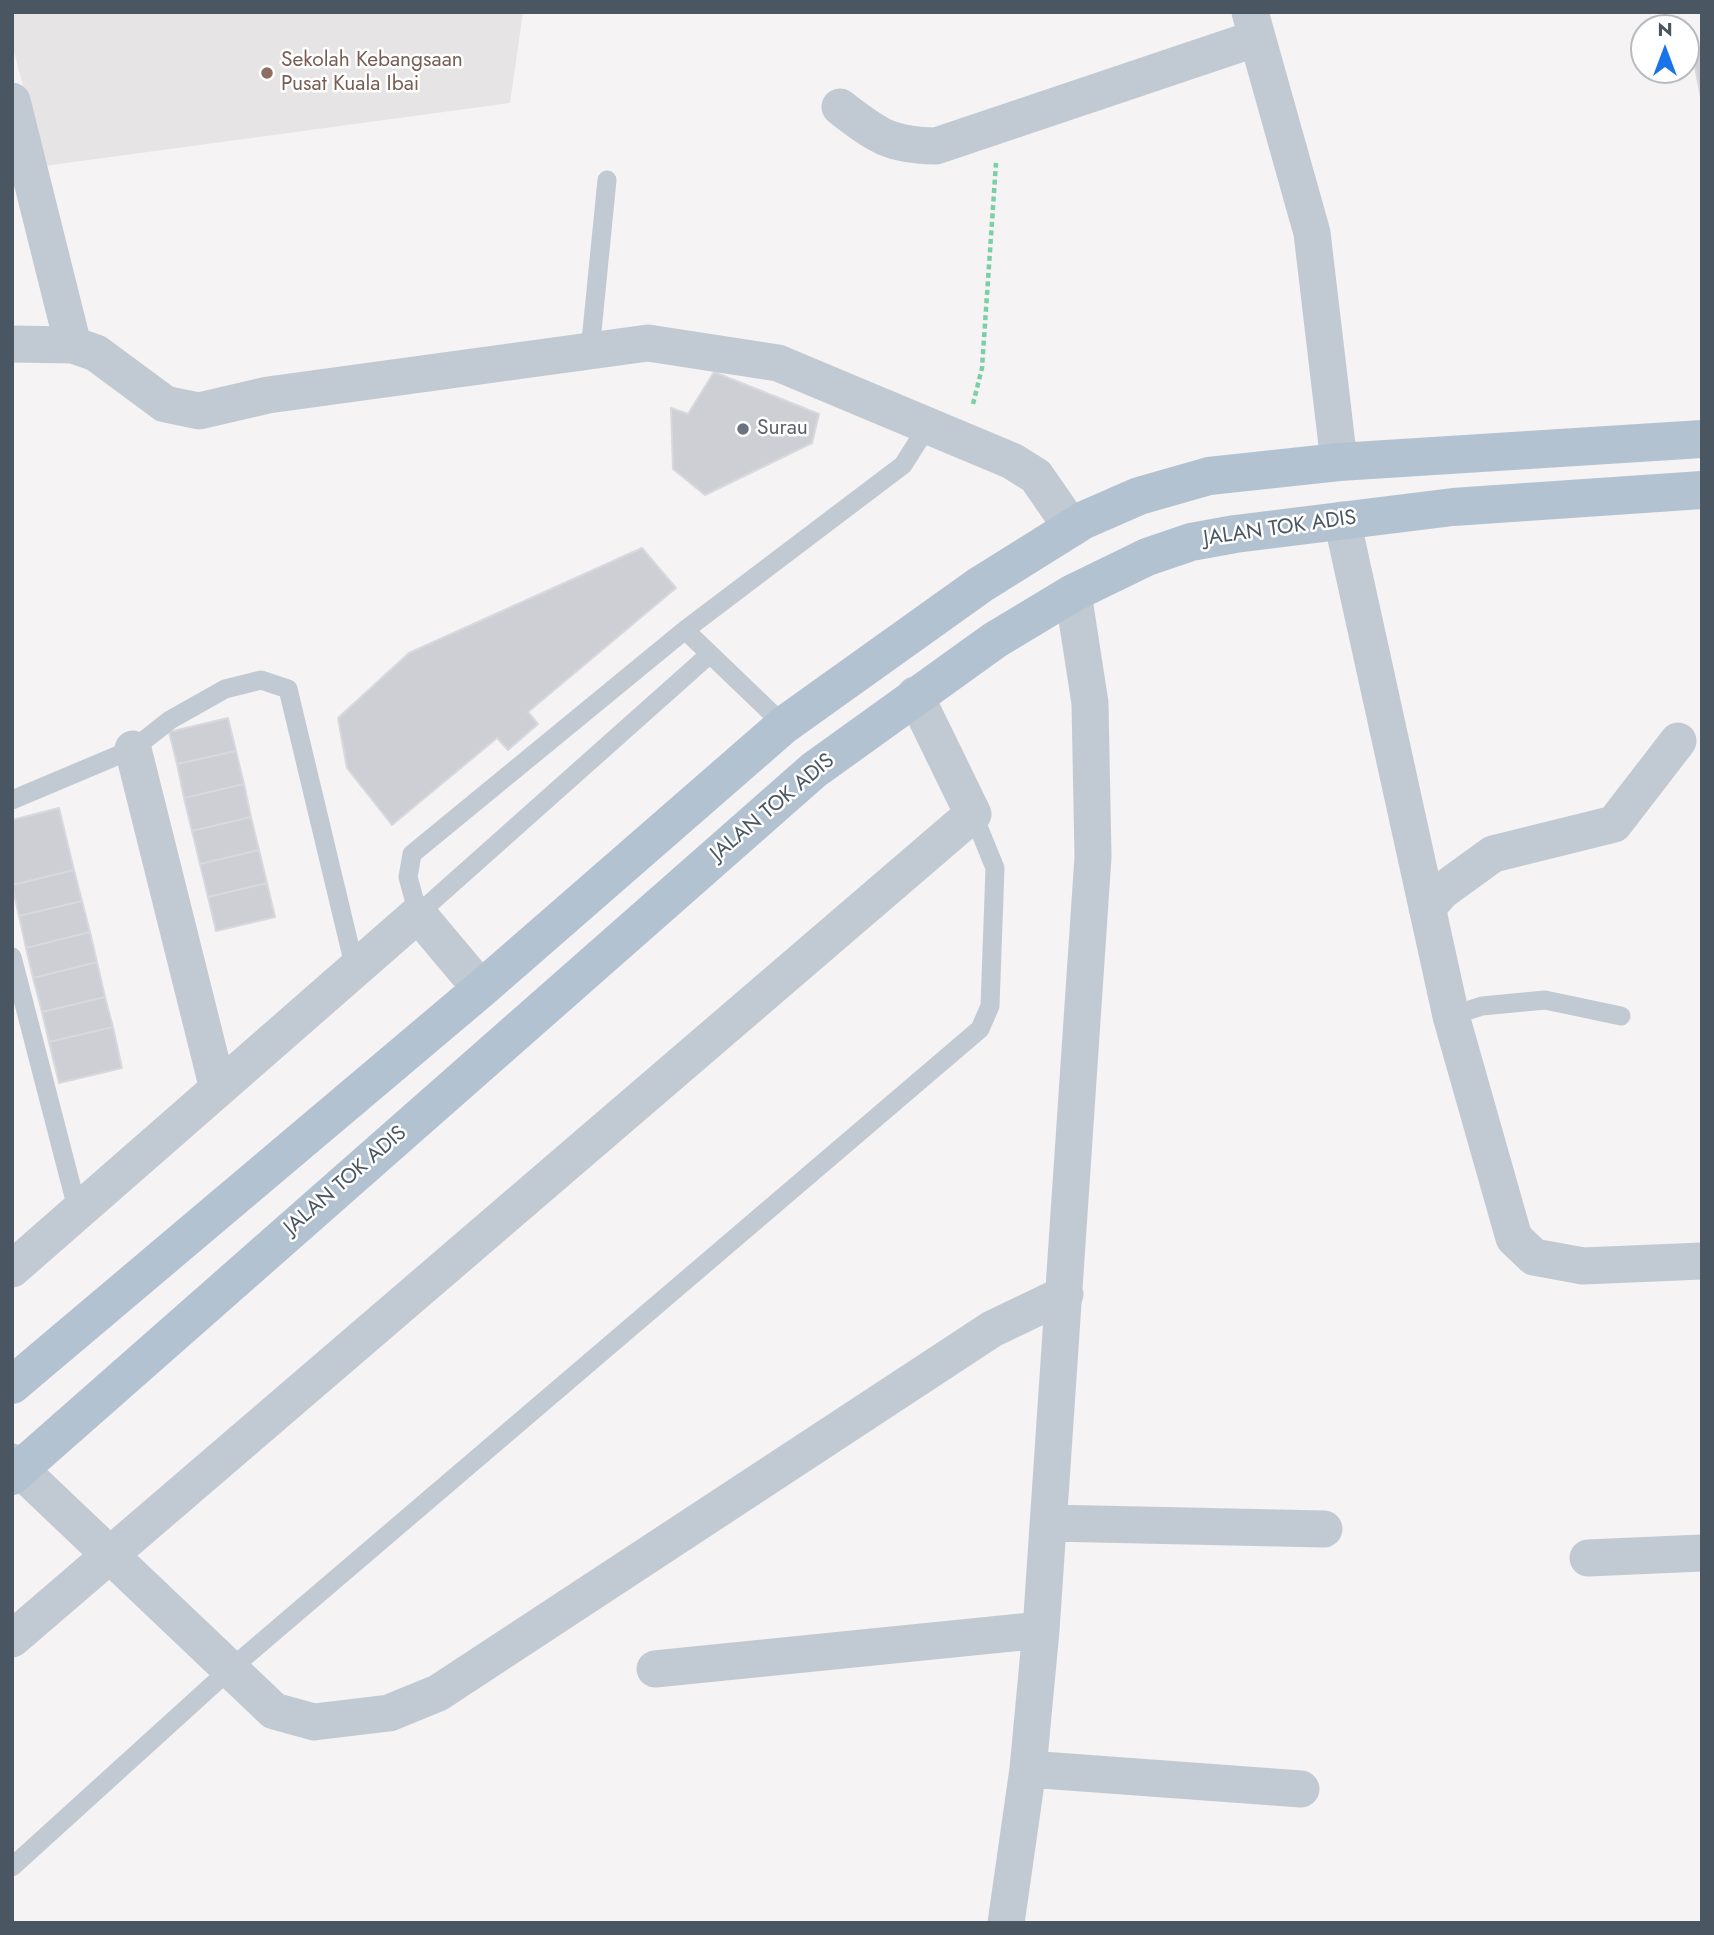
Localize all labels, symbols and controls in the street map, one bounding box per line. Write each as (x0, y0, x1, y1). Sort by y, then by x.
north arrow (1630, 14, 1700, 84)
text: N (1657, 16, 1673, 43)
place label: Sekolah Kebangsaan Pusat Kuala Ibai (281, 48, 463, 98)
marker: Sekolah Kebangsaan Pusat Kuala Ibai (259, 65, 275, 81)
place label: Surau (757, 416, 808, 442)
marker: Surau (735, 421, 751, 437)
street label: JALAN TOK ADIS (1202, 506, 1358, 552)
street label: JALAN TOK ADIS (706, 749, 840, 867)
street label: JALAN TOK ADIS (280, 1121, 412, 1241)

